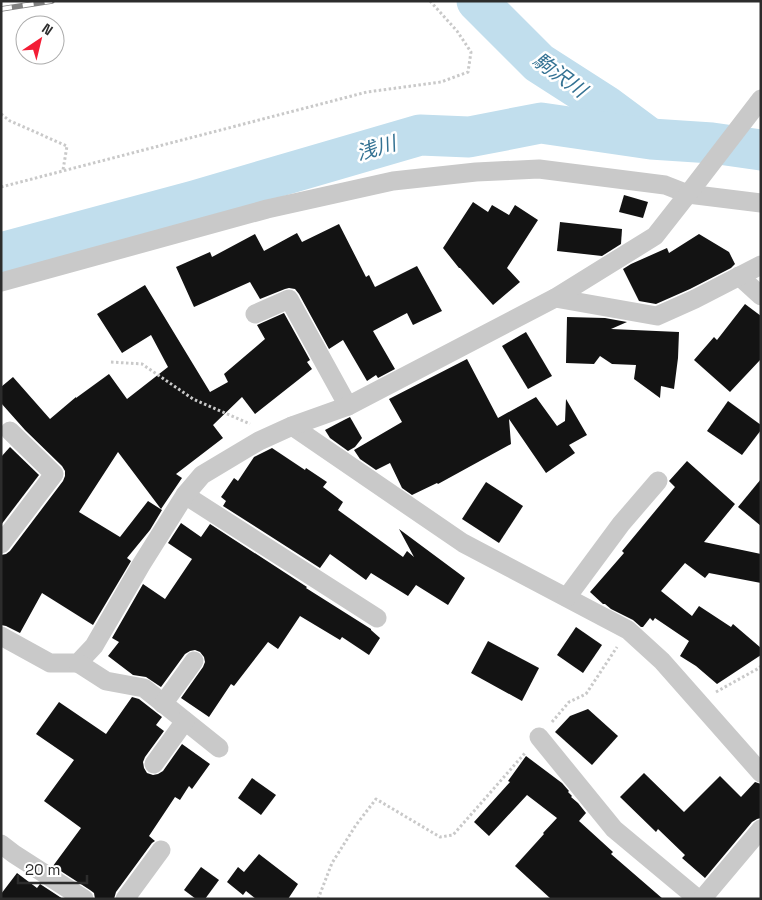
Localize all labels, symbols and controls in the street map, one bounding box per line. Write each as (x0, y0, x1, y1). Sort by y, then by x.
north arrow (15, 15, 65, 65)
text: N (38, 19, 56, 39)
water label: 駒沢川 (528, 47, 594, 104)
water label: 浅川 (353, 129, 401, 166)
scale bar (18, 852, 86, 884)
text: 20 m (25, 860, 60, 879)

